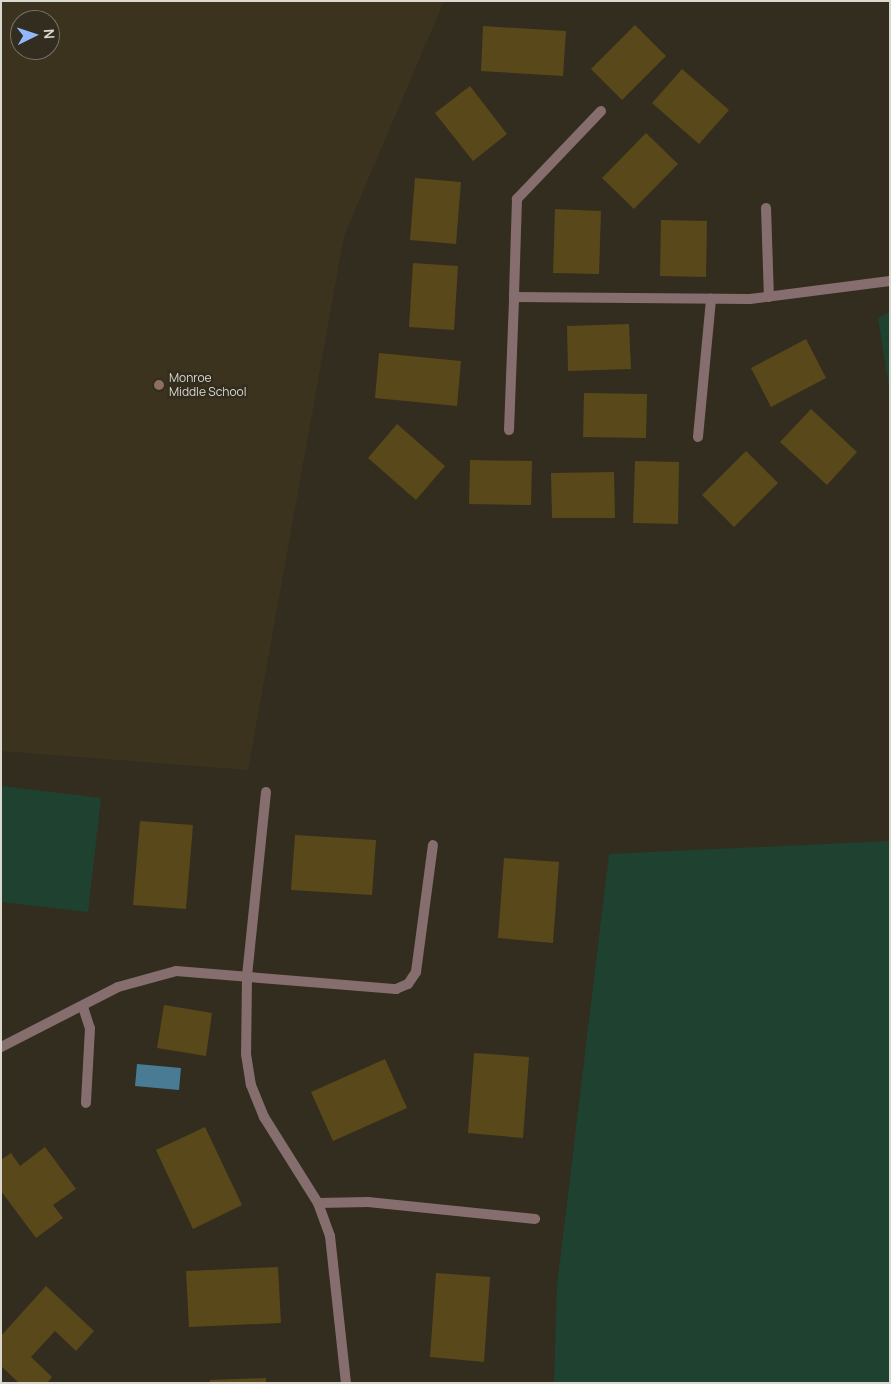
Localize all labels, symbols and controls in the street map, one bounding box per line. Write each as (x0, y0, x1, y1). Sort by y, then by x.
north arrow (10, 10, 60, 60)
text: N (40, 28, 59, 40)
place label: Monroe Middle School (169, 371, 246, 399)
marker: Monroe Middle School (153, 379, 165, 391)

